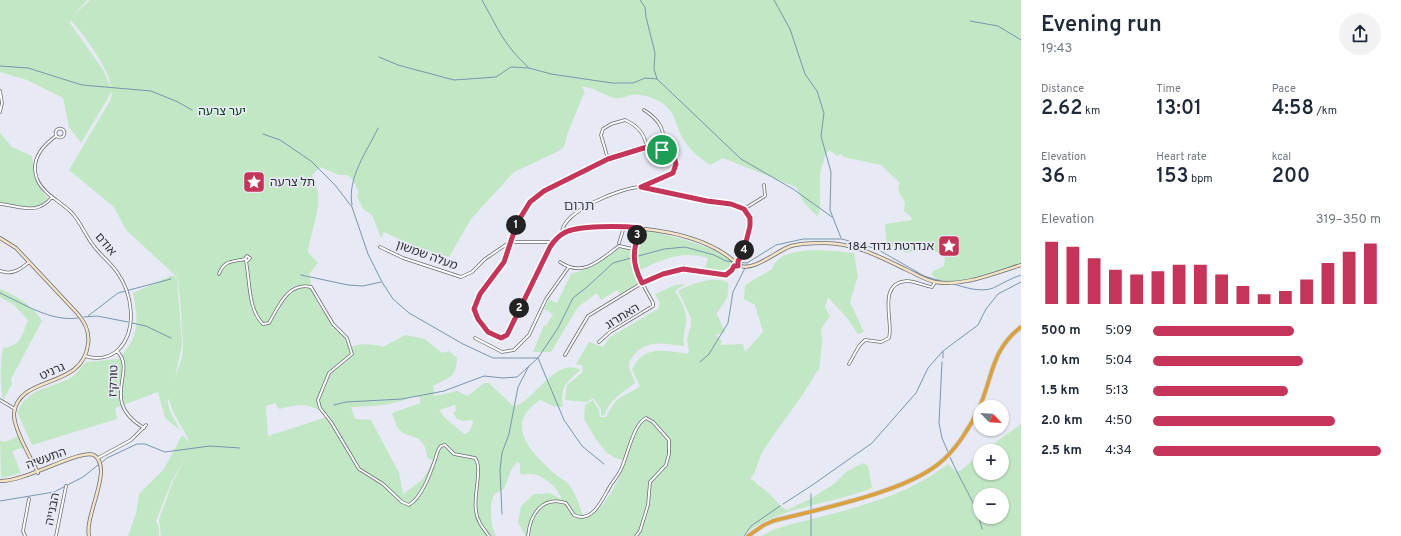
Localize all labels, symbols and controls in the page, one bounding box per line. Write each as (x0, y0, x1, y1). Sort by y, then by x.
text: Evening run (1041, 12, 1162, 39)
button: share (1339, 13, 1381, 55)
text: 19:43 (1041, 41, 1072, 57)
text: Distance (1041, 82, 1084, 96)
text: Time (1156, 82, 1181, 96)
text: Pace (1272, 82, 1296, 96)
text: 2.62 (1041, 96, 1082, 122)
text: 13:01 (1156, 96, 1202, 122)
text: 4:58 (1272, 96, 1314, 122)
park label: יער צרעה (198, 104, 246, 120)
text: km (1082, 104, 1100, 118)
text: /km (1314, 104, 1337, 118)
pin (645, 133, 679, 167)
icon: arrive (651, 139, 673, 161)
text: Elevation (1041, 150, 1086, 164)
text: Heart rate (1156, 150, 1207, 164)
text: kcal (1272, 150, 1291, 164)
text: 36 (1041, 164, 1065, 190)
text: 153 (1156, 164, 1188, 190)
text: 200 (1272, 164, 1310, 190)
place icon: תל צרעה (241, 169, 267, 195)
text: m (1065, 172, 1077, 186)
text: bpm (1188, 172, 1213, 186)
place label: תל צרעה (270, 175, 315, 191)
district label: תרום (564, 198, 594, 215)
text: Elevation (1041, 212, 1094, 228)
text: 319–350 m (1316, 212, 1381, 228)
pin: 1 (506, 215, 526, 235)
text: 1 (514, 218, 518, 232)
pin: 3 (627, 225, 647, 245)
text: 3 (634, 228, 640, 242)
street label: אודם (91, 230, 120, 260)
place icon: אנדרטת גדוד 184 (936, 233, 962, 259)
street label: מעלה שמשון (394, 237, 460, 275)
place label: אנדרטת גדוד 184 (848, 239, 934, 255)
pin: 4 (734, 240, 754, 260)
text: 4 (740, 243, 748, 257)
pin: 2 (509, 298, 529, 318)
street label: האתרוג (602, 300, 643, 334)
text: 2 (516, 301, 522, 315)
text: 500 m (1041, 323, 1081, 339)
text: 5:09 (1105, 323, 1132, 339)
text: 1.0 km (1041, 353, 1080, 369)
text: 5:04 (1105, 353, 1132, 369)
street label: גרניט (37, 359, 68, 385)
street label: טורקיז (105, 365, 123, 397)
text: 1.5 km (1041, 383, 1079, 399)
text: 5:13 (1105, 383, 1129, 399)
north arrow (973, 400, 1009, 436)
map controls (973, 400, 1009, 524)
text: 2.0 km (1041, 413, 1083, 429)
text: 4:50 (1105, 413, 1132, 429)
text: 2.5 km (1041, 443, 1082, 459)
text: 4:34 (1105, 443, 1132, 459)
street label: התעשיה (24, 444, 69, 474)
button: + (973, 444, 1009, 480)
button: − (973, 488, 1009, 524)
street label: הבנייה (42, 491, 64, 527)

